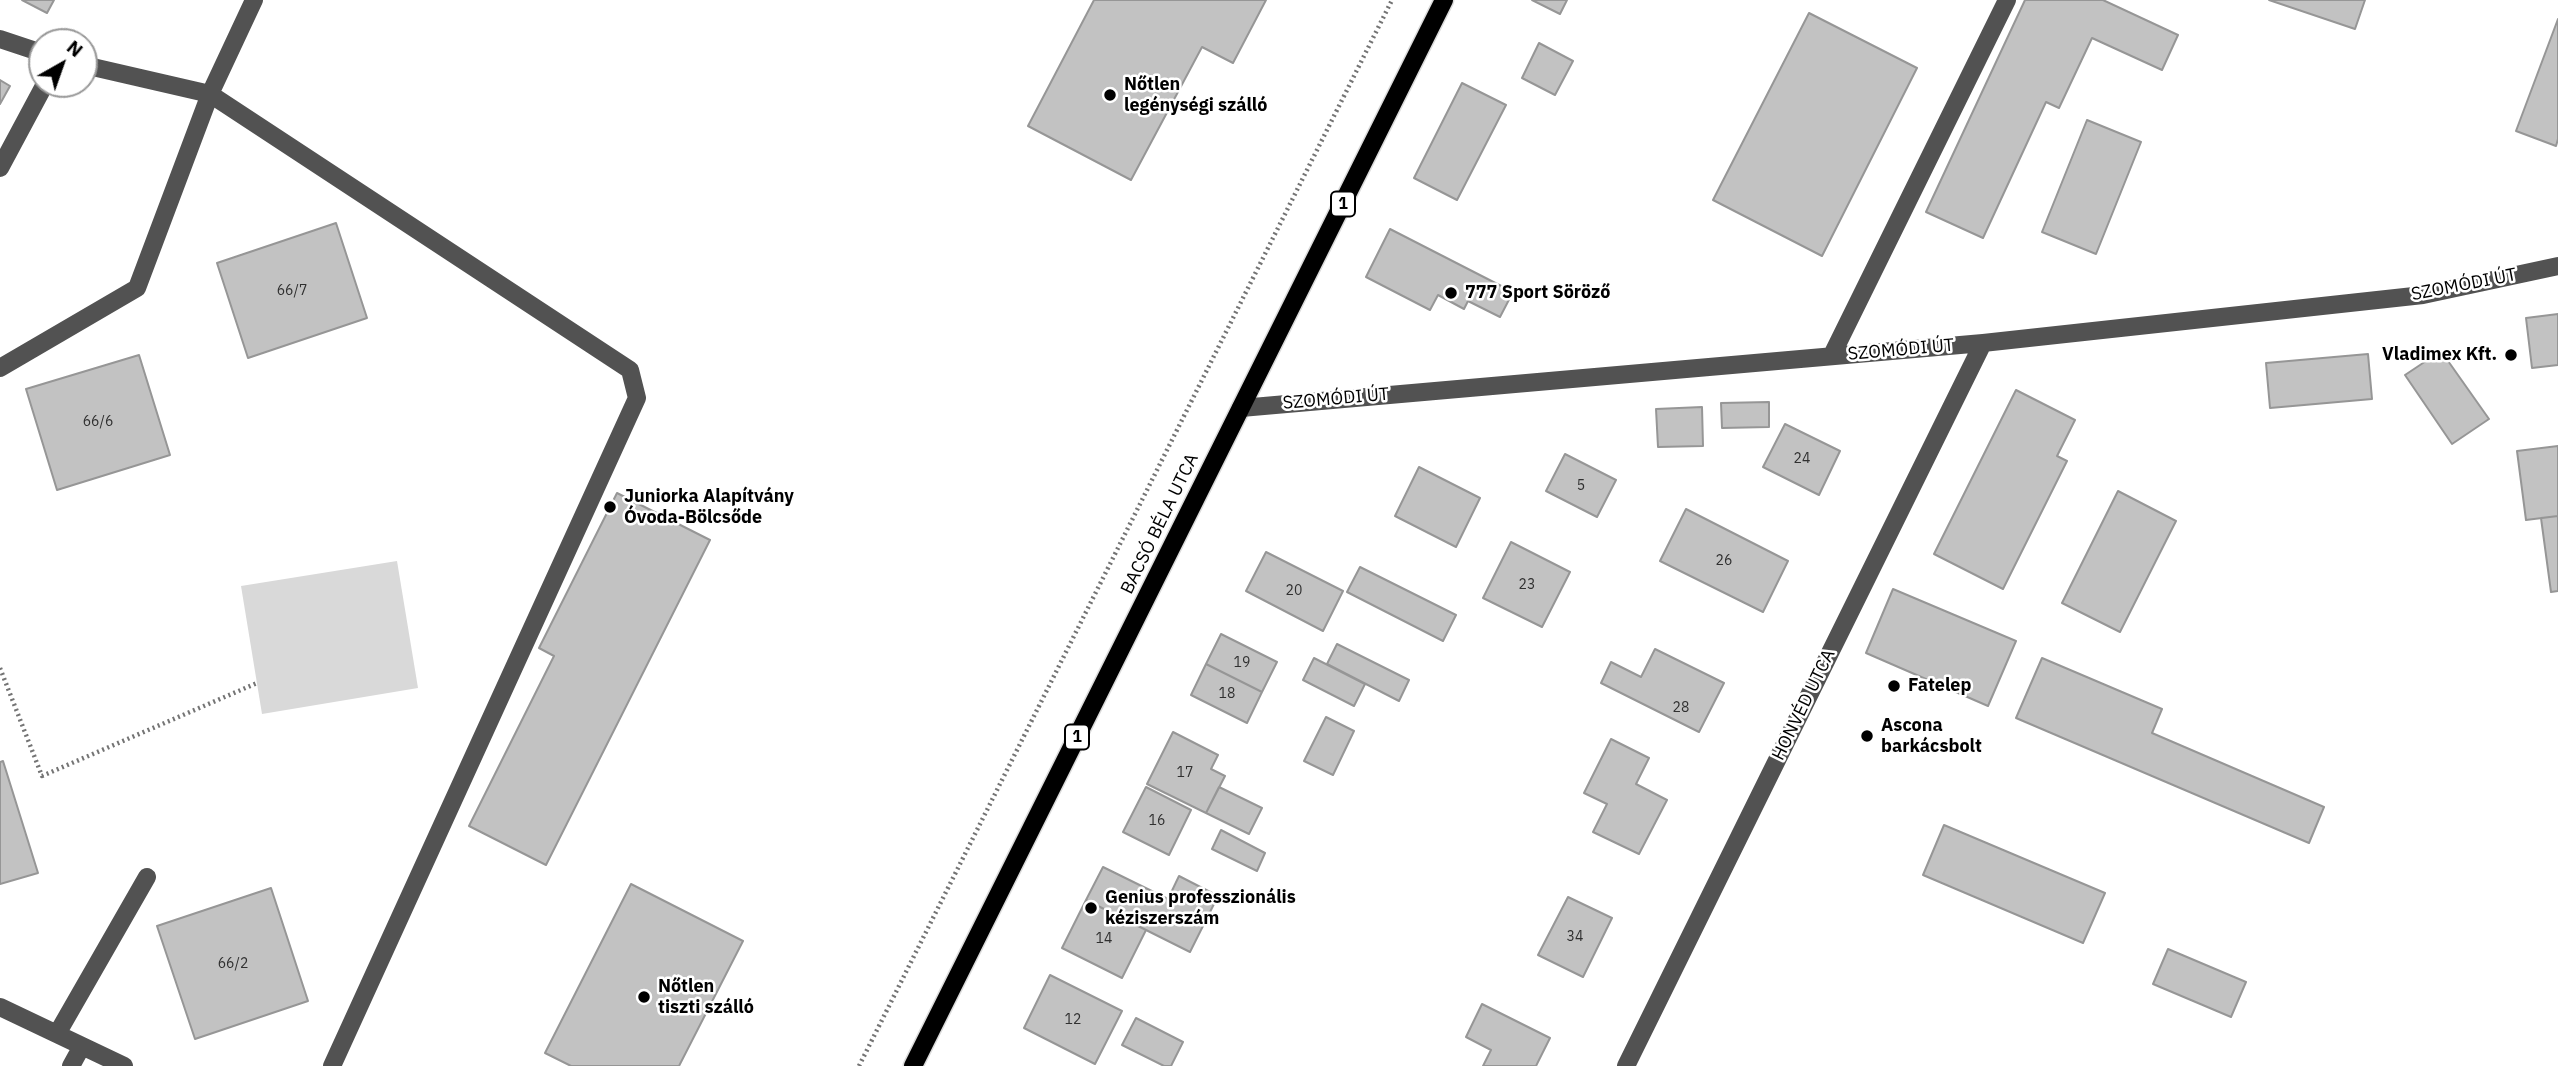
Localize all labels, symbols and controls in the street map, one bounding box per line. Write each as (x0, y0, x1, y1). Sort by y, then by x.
north arrow (28, 28, 98, 98)
text: N (62, 35, 88, 62)
place label: Nőtlen legénységi szálló (1124, 74, 1267, 116)
marker: Nőtlen legénységi szálló (1102, 87, 1118, 103)
road number: 1 (1331, 192, 1355, 216)
street label: SZOMÓDI ÚT (2410, 264, 2518, 306)
place label: 777 Sport Söröző (1465, 282, 1610, 304)
house number: 66/7 (277, 283, 307, 299)
marker: 777 Sport Söröző (1443, 285, 1459, 301)
street label: SZOMÓDI ÚT (1847, 335, 1955, 365)
place label: Vladimex Kft. (2382, 344, 2497, 366)
marker: Vladimex Kft. (2503, 347, 2519, 363)
street label: SZOMÓDI ÚT (1282, 384, 1390, 414)
house number: 66/6 (83, 414, 113, 430)
street label: BACSÓ BÉLA UTCA (1117, 450, 1203, 598)
house number: 24 (1794, 451, 1810, 467)
house number: 5 (1577, 478, 1585, 494)
place label: Juniorka Alapítvány Óvoda-Bölcsőde (624, 486, 794, 528)
marker: Juniorka Alapítvány Óvoda-Bölcsőde (602, 499, 618, 515)
house number: 26 (1716, 553, 1732, 569)
house number: 23 (1519, 577, 1535, 593)
house number: 20 (1286, 583, 1302, 599)
street label: HONVÉD UTCA (1768, 646, 1840, 764)
house number: 19 (1234, 655, 1250, 671)
place label: Fatelep (1908, 675, 1971, 697)
marker: Fatelep (1886, 678, 1902, 694)
house number: 18 (1219, 686, 1235, 702)
house number: 28 (1673, 700, 1689, 716)
place label: Ascona barkácsbolt (1881, 715, 1982, 758)
road number: 1 (1065, 724, 1089, 750)
marker: Ascona barkácsbolt (1859, 728, 1875, 744)
house number: 17 (1177, 765, 1193, 781)
house number: 16 (1149, 813, 1165, 829)
place label: Genius professzionális kéziszerszám (1105, 887, 1296, 930)
marker: Genius professzionális kéziszerszám (1083, 900, 1099, 916)
house number: 34 (1567, 929, 1583, 945)
house number: 14 (1096, 931, 1112, 947)
house number: 66/2 (218, 956, 248, 972)
place label: Nőtlen tiszti szálló (658, 976, 754, 1018)
marker: Nőtlen tiszti szálló (636, 989, 652, 1005)
house number: 12 (1065, 1012, 1081, 1028)

